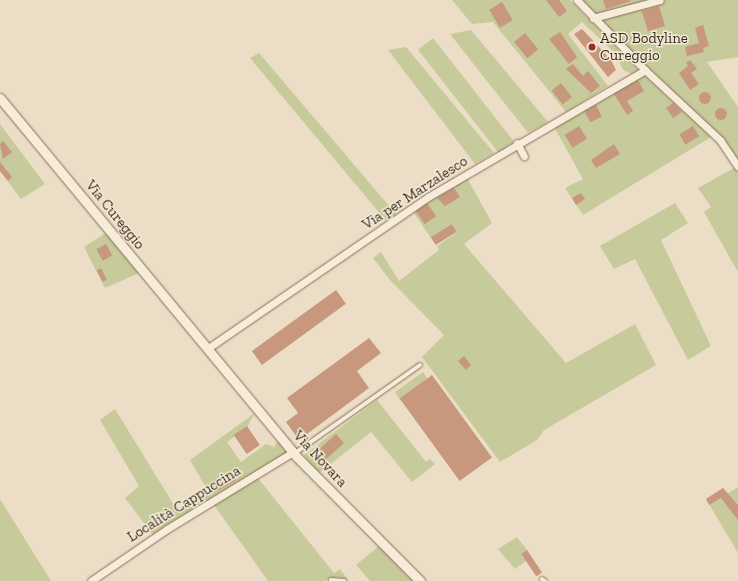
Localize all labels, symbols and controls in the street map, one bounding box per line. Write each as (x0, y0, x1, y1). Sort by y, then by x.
place label: ASD Bodyline Cureggio (600, 29, 688, 64)
marker: ASD Bodyline Cureggio (587, 42, 597, 52)
street label: Via per Marzalesco (359, 152, 471, 234)
street label: Via Cureggio (82, 177, 148, 253)
street label: Via Novara (289, 427, 351, 491)
street label: Località Cappuccina (124, 462, 244, 546)

